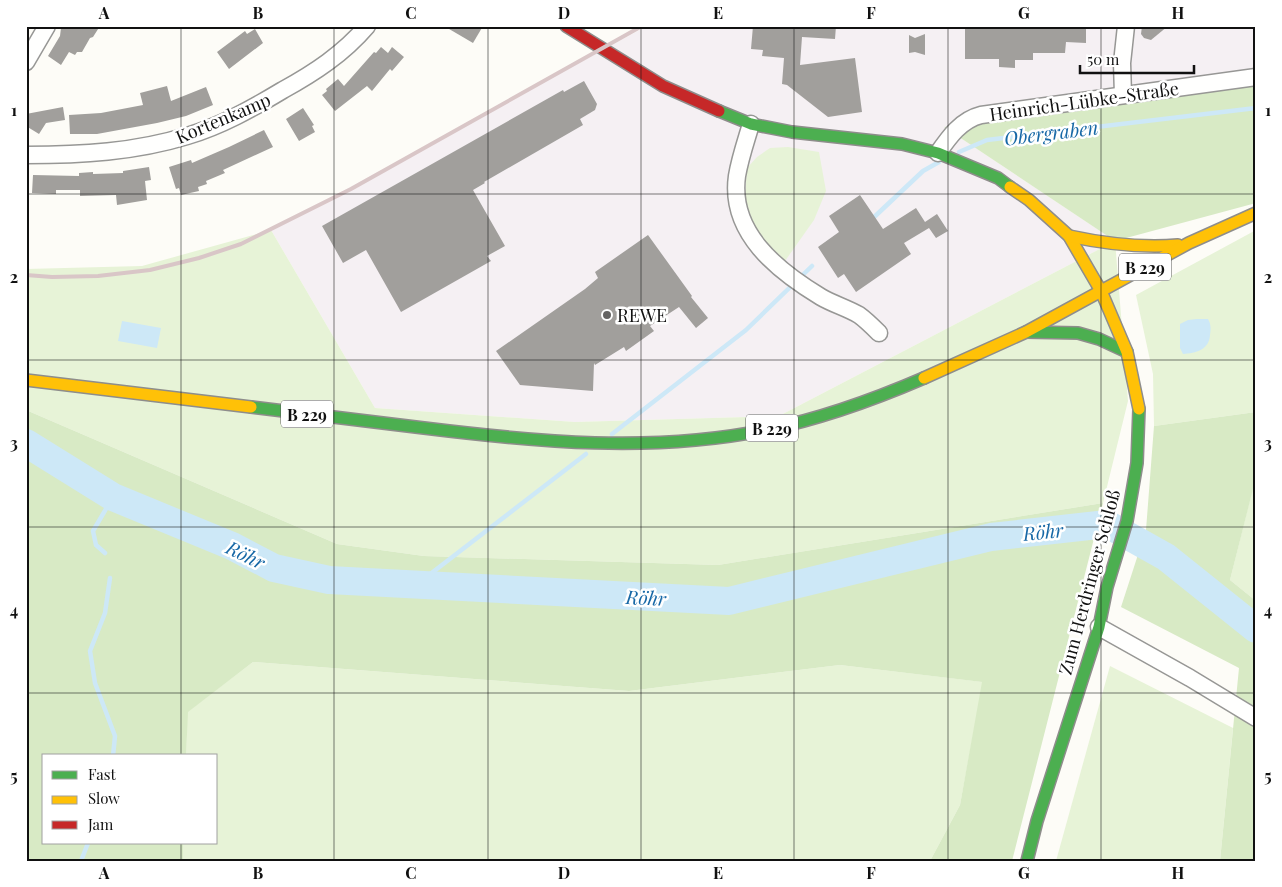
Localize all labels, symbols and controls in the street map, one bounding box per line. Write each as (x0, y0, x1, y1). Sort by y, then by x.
text: A (98, 2, 110, 23)
text: B (253, 2, 264, 23)
text: C (405, 2, 417, 23)
text: D (558, 2, 570, 23)
text: E (713, 2, 723, 23)
text: F (866, 2, 876, 23)
text: G (1018, 2, 1030, 23)
text: H (1172, 2, 1185, 23)
scale bar (1080, 42, 1193, 74)
text: 50 m (1087, 49, 1120, 69)
street label: Heinrich-Lübke-Straße (988, 76, 1180, 126)
street label: Kortenkamp (172, 87, 274, 149)
text: 1 (11, 99, 17, 120)
text: 1 (1265, 99, 1271, 120)
water label: Obergraben (1002, 113, 1100, 151)
road number: B 229 (1119, 253, 1171, 280)
text: 2 (10, 266, 18, 287)
text: 2 (1264, 266, 1272, 287)
place label: REWE (617, 303, 667, 327)
marker: REWE (601, 309, 613, 321)
road number: B 229 (281, 400, 333, 428)
road number: B 229 (746, 414, 798, 442)
text: 3 (10, 432, 18, 453)
text: 3 (1264, 432, 1272, 453)
street label: Zum Herdringer Schloß (1053, 487, 1125, 677)
water label: Röhr (1021, 516, 1065, 546)
water label: Röhr (221, 533, 271, 575)
water label: Röhr (624, 583, 668, 611)
text: 4 (10, 599, 18, 620)
text: 4 (1264, 599, 1272, 620)
legend (42, 754, 218, 844)
text: Fast (88, 764, 117, 784)
text: 5 (10, 765, 18, 786)
text: 5 (1264, 765, 1272, 786)
text: Slow (88, 788, 120, 808)
text: Jam (87, 814, 114, 834)
text: A (98, 862, 110, 883)
text: B (253, 862, 264, 883)
text: C (405, 862, 417, 883)
text: D (558, 862, 570, 883)
text: E (713, 862, 723, 883)
text: F (866, 862, 876, 883)
text: G (1018, 862, 1030, 883)
text: H (1172, 862, 1185, 883)

